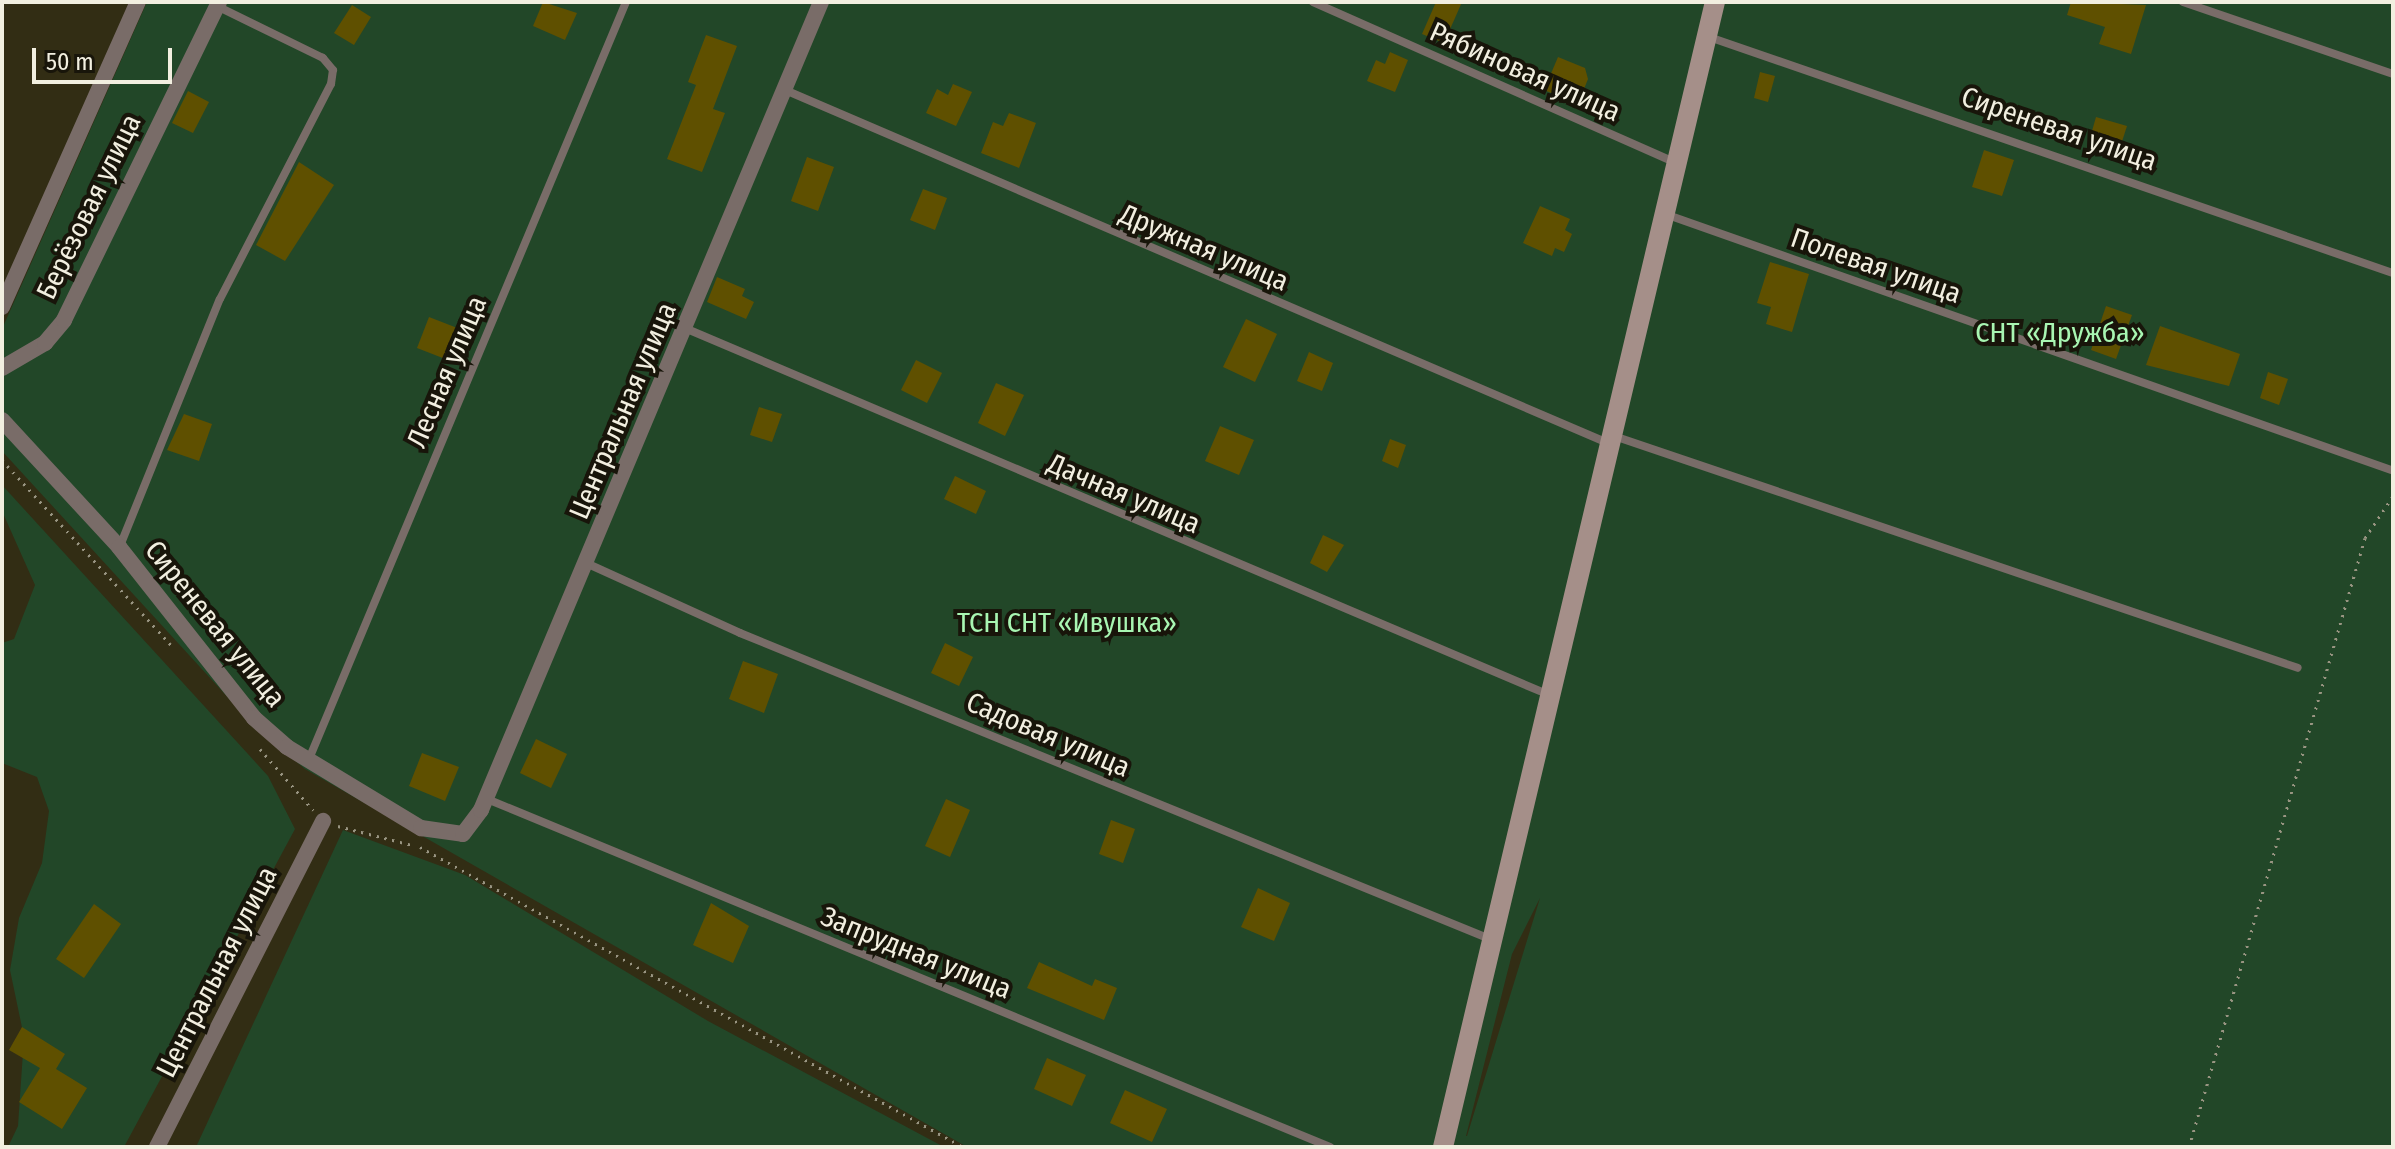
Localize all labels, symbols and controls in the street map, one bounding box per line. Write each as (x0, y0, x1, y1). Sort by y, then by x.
street label: Рябиновая улица (1425, 15, 1625, 129)
scale bar (36, 32, 176, 82)
text: 50 m (46, 48, 94, 76)
street label: Сиреневая улица (1957, 80, 2161, 178)
street label: Берёзовая улица (30, 109, 148, 305)
street label: Дружная улица (1115, 197, 1293, 299)
street label: Полевая улица (1787, 221, 1965, 311)
street label: Лесная улица (400, 291, 494, 453)
street label: Центральная улица (562, 298, 684, 524)
park label: СНТ «Дружба» (1975, 316, 2145, 350)
street label: Дачная улица (1043, 447, 1205, 541)
street label: Сиреневая улица (138, 534, 292, 714)
park label: ТСН СНТ «Ивушка» (957, 606, 1177, 640)
street label: Садовая улица (961, 685, 1135, 785)
street label: Центральная улица (149, 861, 285, 1083)
street label: Запрудная улица (816, 900, 1016, 1006)

